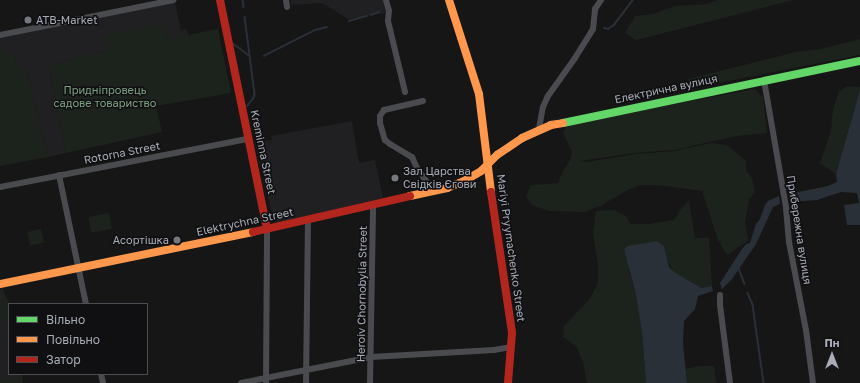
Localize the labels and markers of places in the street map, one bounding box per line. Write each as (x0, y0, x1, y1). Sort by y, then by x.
place label: ATB-Market (36, 13, 98, 27)
marker: ATB-Market (23, 15, 33, 25)
place label: Зал Царства Свідків Єгови (403, 165, 476, 191)
marker: Зал Царства Свідків Єгови (390, 173, 400, 183)
place label: Асортішка (113, 233, 169, 247)
marker: Асортішка (172, 235, 182, 245)

